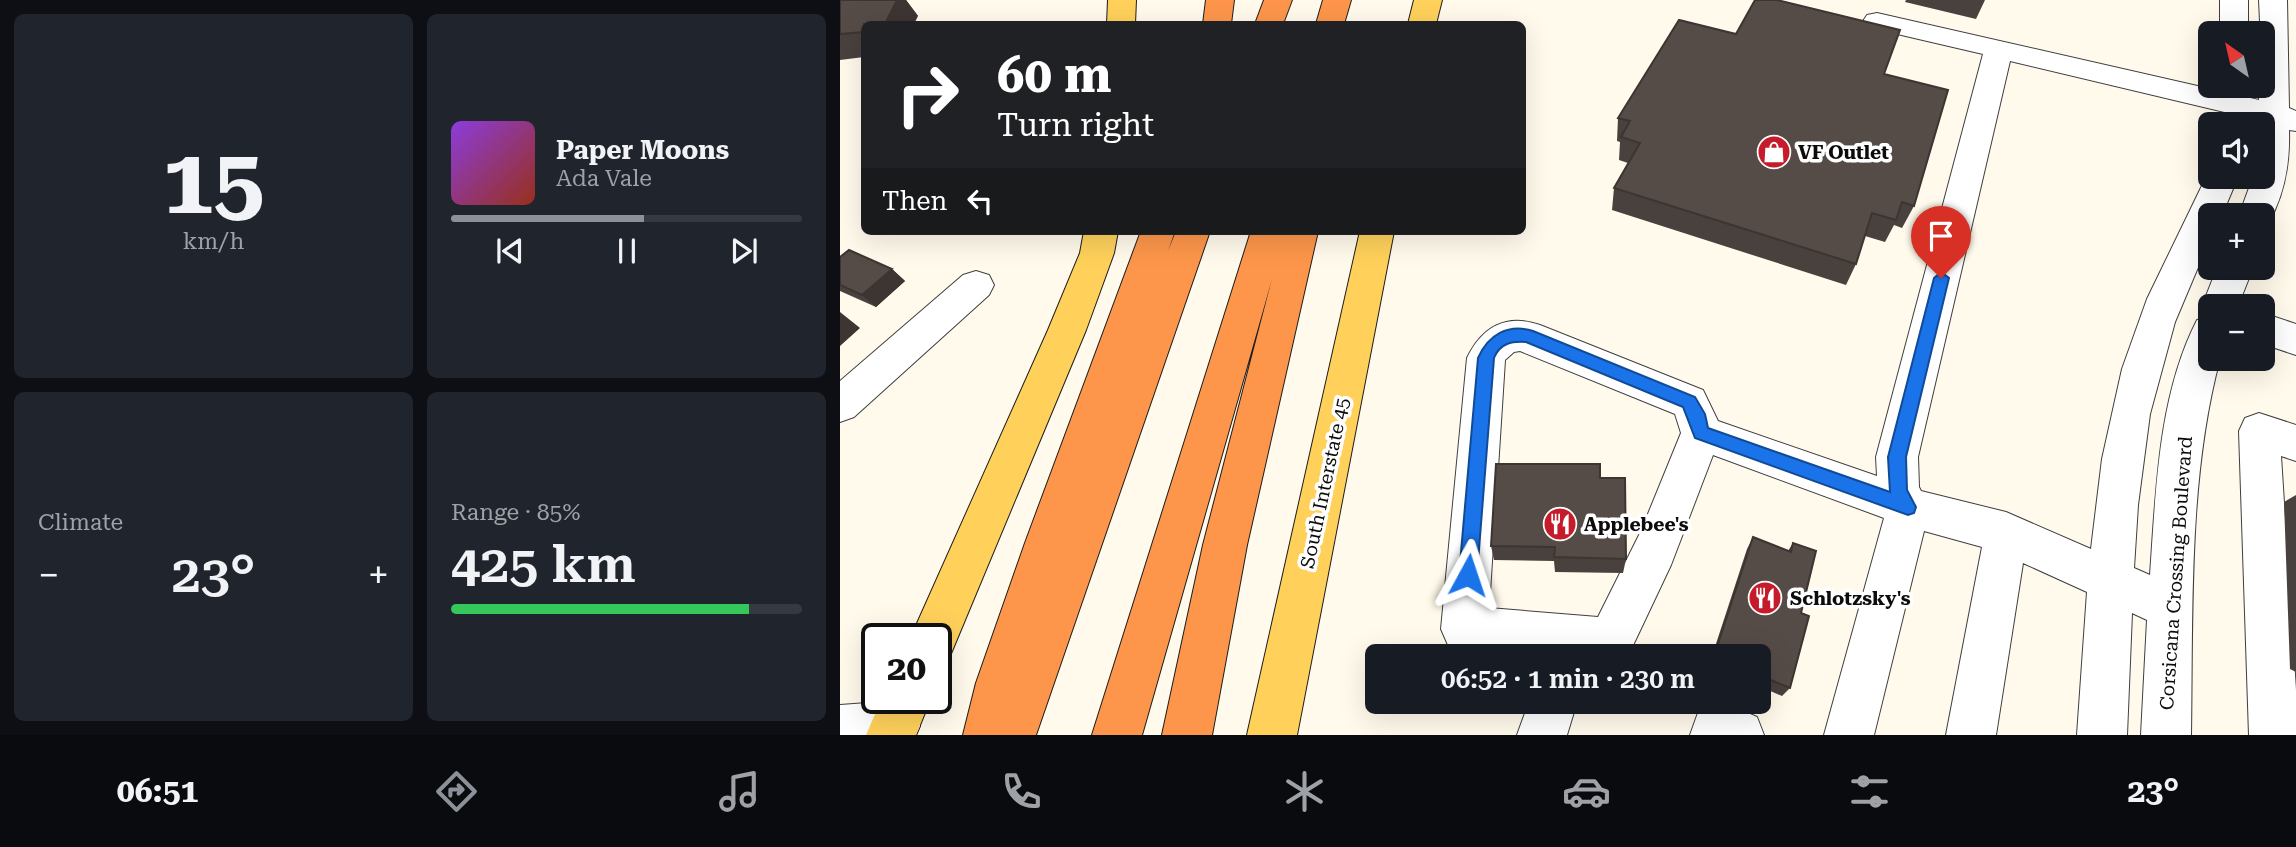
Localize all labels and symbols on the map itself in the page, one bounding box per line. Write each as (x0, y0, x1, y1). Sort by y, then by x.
north arrow (2198, 21, 2275, 98)
shop icon: VF Outlet (1755, 133, 1793, 171)
place label: VF Outlet (1798, 141, 1889, 164)
pin (1911, 206, 1971, 278)
street label: South Interstate 45 (1296, 396, 1354, 570)
street label: Corsicana Crossing Boulevard (2155, 435, 2197, 711)
restaurant icon: Applebee's (1541, 505, 1579, 543)
place label: Applebee's (1584, 513, 1689, 536)
position arrow (1431, 538, 1505, 612)
restaurant icon: Schlotzsky's (1746, 579, 1784, 617)
place label: Schlotzsky's (1790, 587, 1911, 610)
speed limit sign: 20 (861, 623, 952, 714)

